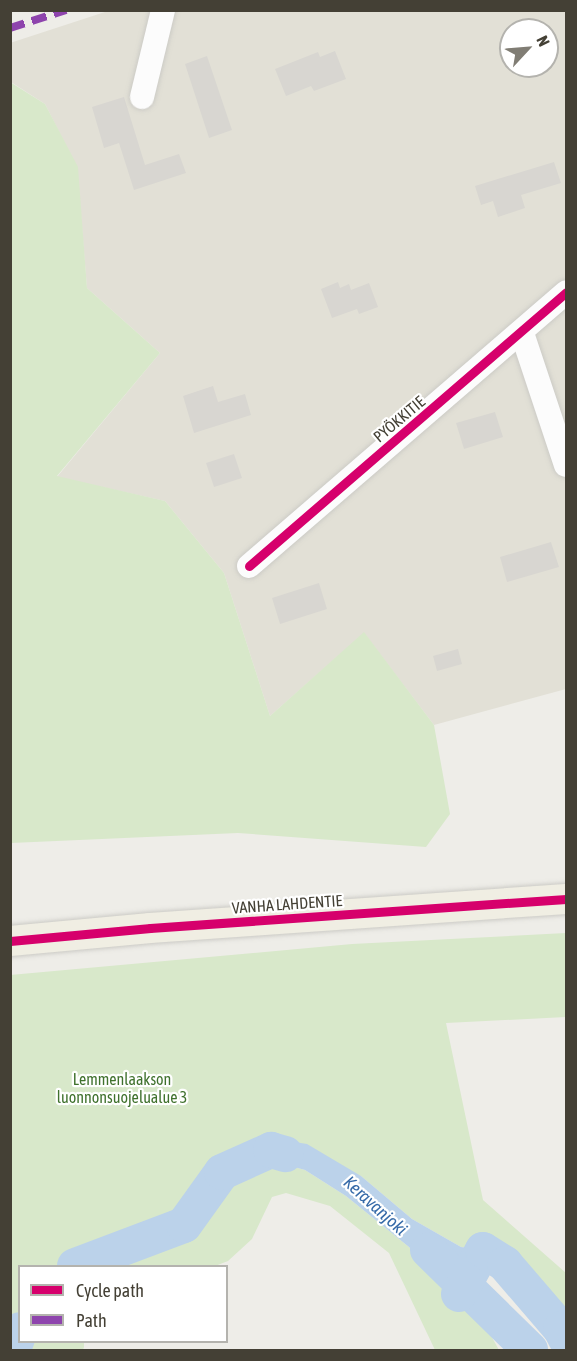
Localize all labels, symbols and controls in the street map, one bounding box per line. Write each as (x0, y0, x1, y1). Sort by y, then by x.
north arrow (499, 18, 559, 78)
text: N (533, 33, 554, 49)
street label: PYÖKKITIE (369, 392, 429, 446)
street label: VANHA LAHDENTIE (231, 891, 343, 917)
park label: Lemmenlaakson luonnonsuojelualue 3 (57, 1069, 187, 1107)
water label: Keravanjoki (339, 1172, 411, 1240)
legend (18, 1265, 228, 1343)
text: Cycle path (76, 1280, 144, 1301)
text: Path (76, 1310, 107, 1331)

